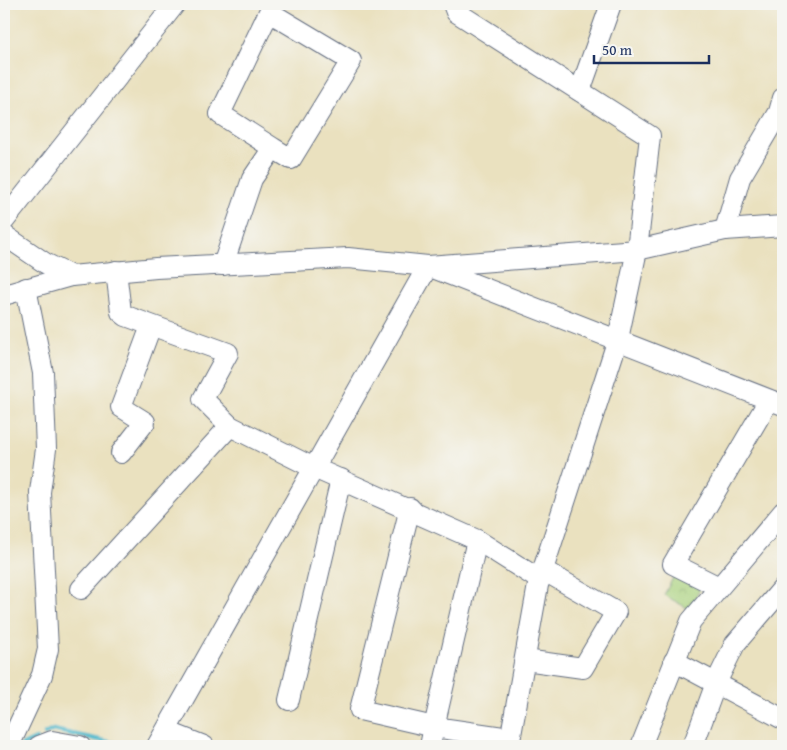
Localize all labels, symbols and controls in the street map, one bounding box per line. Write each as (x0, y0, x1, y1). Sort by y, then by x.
scale bar (594, 32, 710, 64)
text: 50 m (602, 39, 633, 60)

